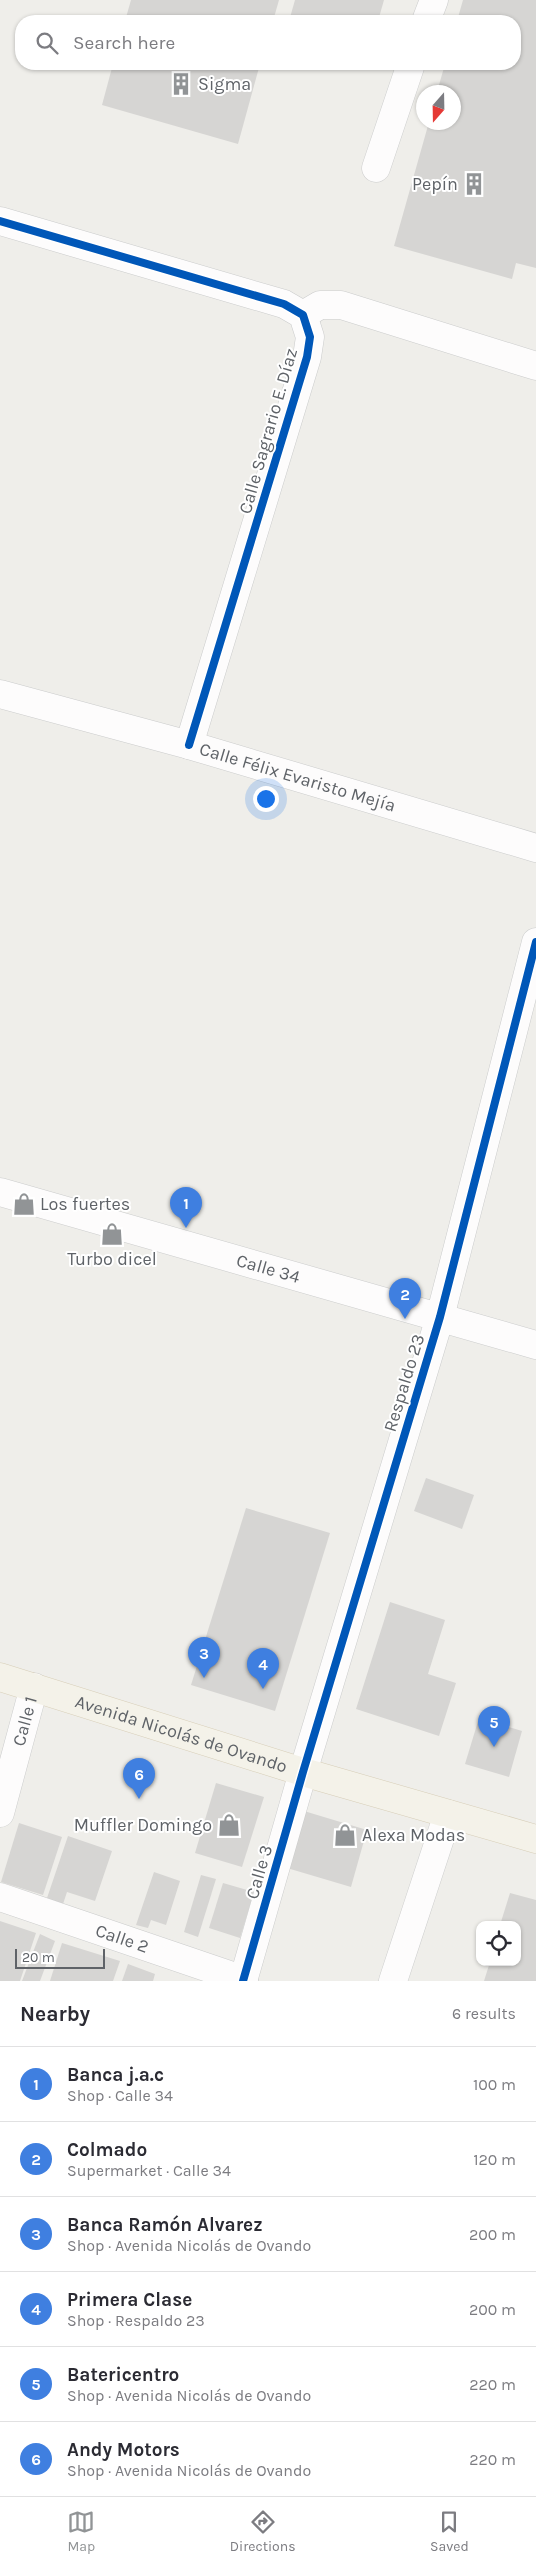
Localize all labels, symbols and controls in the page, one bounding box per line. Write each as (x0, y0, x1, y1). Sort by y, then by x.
search box (15, 15, 521, 70)
icon: search (33, 29, 61, 57)
text: Search here (73, 32, 175, 54)
building icon: Sigma (168, 71, 194, 97)
place label: Sigma (198, 73, 251, 95)
north arrow (416, 85, 461, 130)
building icon: Pepín (461, 171, 487, 197)
place label: Pepín (412, 173, 458, 195)
street label: Calle Sagrario E. Díaz (234, 346, 302, 516)
street label: Calle Félix Evaristo Mejía (197, 738, 398, 817)
your location (253, 786, 279, 812)
pin: 1 (170, 1187, 202, 1228)
shop icon: Los fuertes (11, 1191, 37, 1217)
place label: Los fuertes (40, 1193, 130, 1215)
shop icon: Turbo dicel (99, 1221, 125, 1247)
place label: Turbo dicel (67, 1248, 157, 1270)
street label: Calle 34 (234, 1249, 303, 1288)
pin: 2 (389, 1278, 421, 1319)
street label: Respaldo 23 (379, 1331, 429, 1435)
pin: 3 (188, 1637, 220, 1678)
pin: 4 (247, 1648, 279, 1689)
street label: Avenida Nicolás de Ovando (73, 1690, 290, 1777)
street label: Calle 1 (8, 1694, 42, 1749)
pin: 5 (478, 1706, 510, 1747)
pin: 6 (123, 1758, 155, 1799)
shop icon: Muffler Domingo (216, 1812, 242, 1838)
place label: Muffler Domingo (74, 1814, 212, 1836)
shop icon: Alexa Modas (332, 1822, 358, 1848)
place label: Alexa Modas (362, 1824, 465, 1846)
street label: Calle 3 (241, 1842, 277, 1902)
street label: Calle 2 (93, 1919, 152, 1958)
map controls (476, 1921, 521, 1966)
button: locate (476, 1921, 521, 1966)
scale bar (15, 1946, 105, 1969)
text: 20 m (22, 1949, 55, 1966)
text: Nearby (20, 2002, 90, 2026)
text: 6 results (452, 2004, 516, 2023)
text: Banca j.a.c (67, 2064, 164, 2086)
text: 1 (33, 2075, 39, 2094)
text: 100 m (473, 2075, 516, 2094)
text: Shop · Calle 34 (67, 2086, 173, 2105)
text: Colmado (67, 2139, 147, 2161)
text: 2 (31, 2150, 41, 2169)
text: 120 m (473, 2150, 516, 2169)
text: Supermarket · Calle 34 (67, 2161, 231, 2180)
text: Banca Ramón Alvarez (67, 2214, 263, 2236)
text: 3 (31, 2225, 41, 2244)
text: 200 m (469, 2225, 516, 2244)
text: Shop · Avenida Nicolás de Ovando (67, 2236, 311, 2255)
text: Primera Clase (67, 2289, 192, 2311)
text: 4 (31, 2300, 41, 2319)
text: 200 m (469, 2300, 516, 2319)
text: Shop · Respaldo 23 (67, 2311, 205, 2330)
text: Batericentro (67, 2364, 179, 2386)
text: 5 (31, 2375, 41, 2394)
text: 220 m (469, 2375, 516, 2394)
text: Shop · Avenida Nicolás de Ovando (67, 2386, 311, 2405)
text: Andy Motors (67, 2439, 180, 2461)
text: 6 (31, 2450, 41, 2469)
text: 220 m (469, 2450, 516, 2469)
text: Shop · Avenida Nicolás de Ovando (67, 2461, 311, 2480)
tab: Map (67, 2508, 95, 2555)
tab: Directions (230, 2508, 296, 2555)
tab: Saved (430, 2508, 469, 2555)

